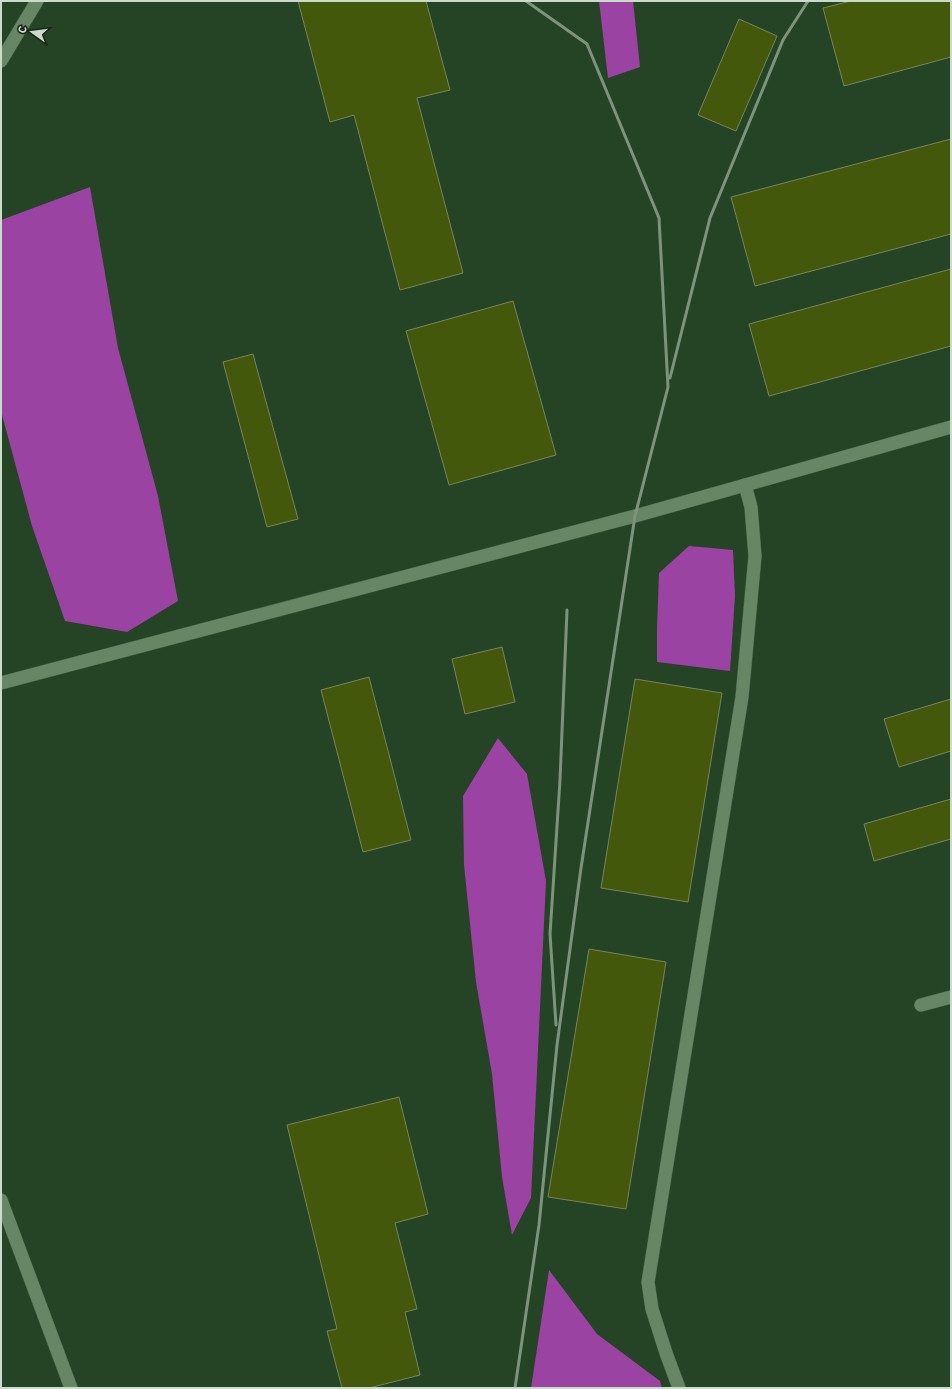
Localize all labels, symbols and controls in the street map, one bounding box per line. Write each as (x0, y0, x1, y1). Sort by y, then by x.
north arrow (12, 12, 52, 52)
text: С (15, 24, 30, 35)

